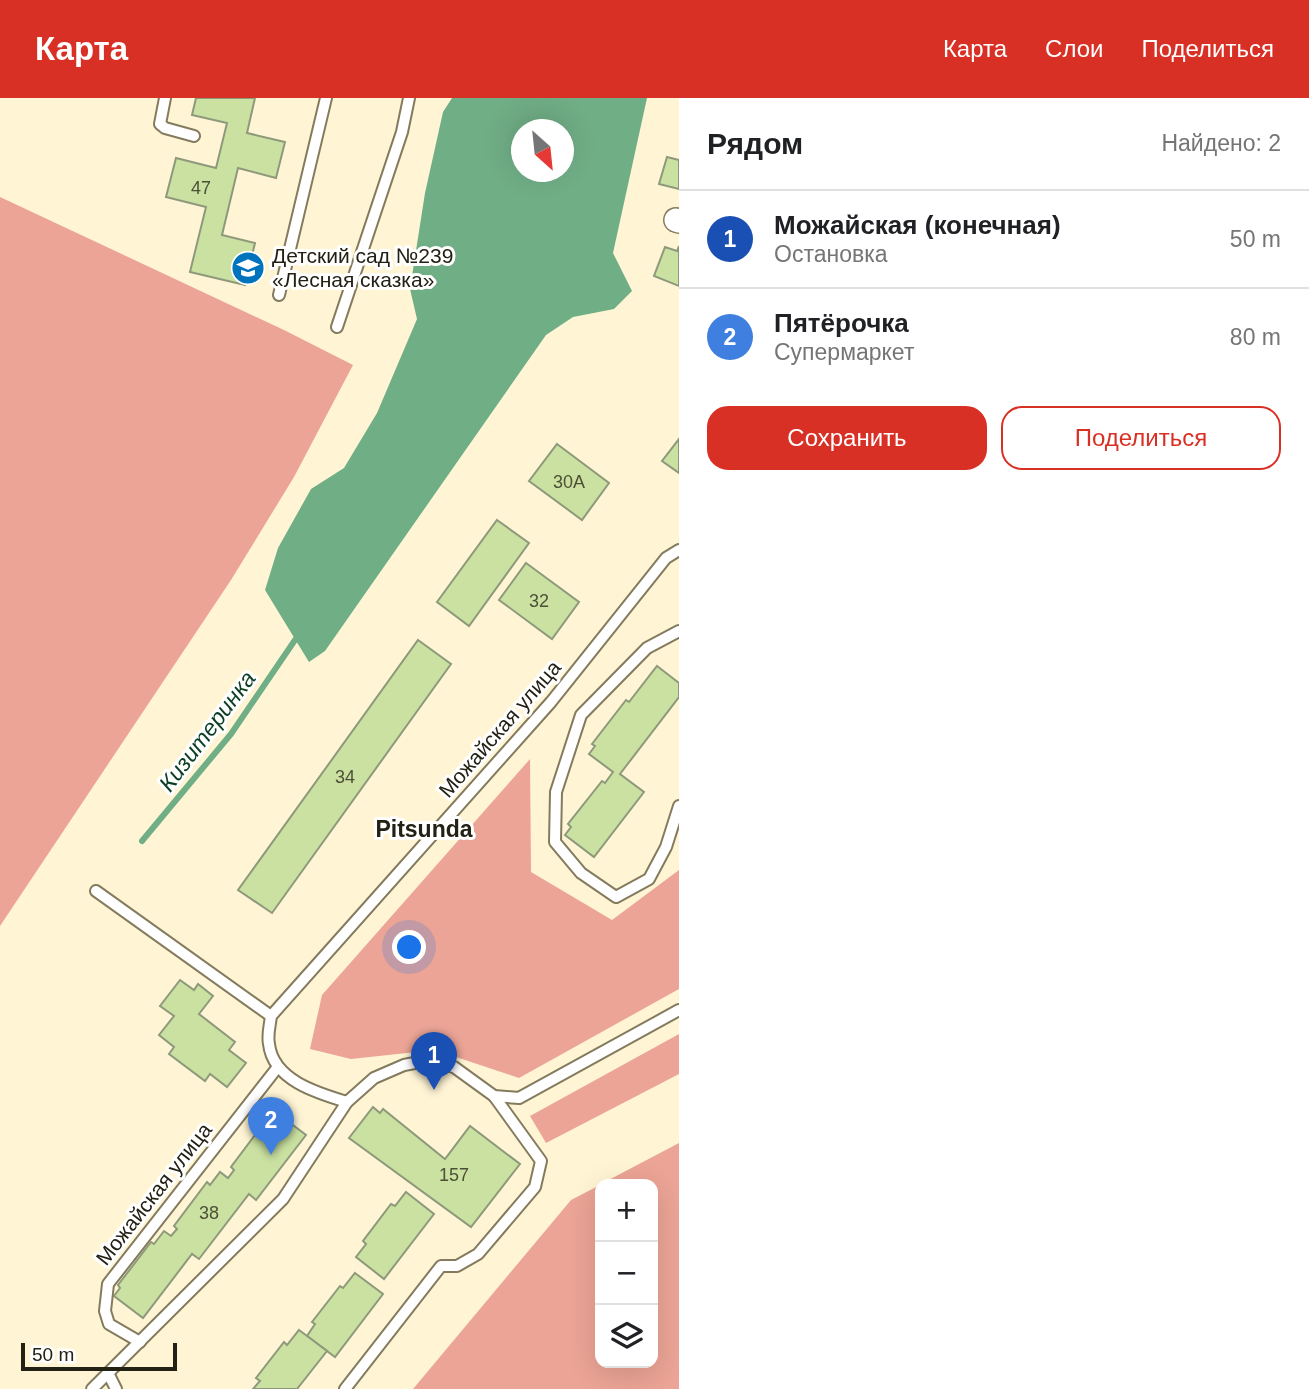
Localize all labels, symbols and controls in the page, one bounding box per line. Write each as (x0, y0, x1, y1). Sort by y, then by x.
text: Карта (35, 30, 128, 67)
text: Карта (943, 35, 1007, 62)
text: Слои (1045, 35, 1103, 62)
text: Поделиться (1141, 35, 1274, 62)
north arrow (511, 119, 574, 182)
text: Рядом (707, 127, 803, 160)
text: Найдено: 2 (1161, 130, 1281, 156)
house number: 47 (191, 178, 211, 198)
text: Можайская (конечная) (774, 210, 1061, 240)
text: 1 (724, 226, 736, 252)
text: 50 m (1230, 226, 1281, 252)
text: Остановка (774, 241, 888, 267)
place label: Детский сад №239 «Лесная сказка» (272, 244, 453, 291)
school or university icon: Детский сад №239 «Лесная сказка» (229, 249, 267, 287)
text: Пятёрочка (774, 308, 909, 338)
text: 2 (724, 324, 736, 350)
text: 80 m (1230, 324, 1281, 350)
text: Супермаркет (774, 339, 914, 365)
button: Сохранить (707, 406, 987, 470)
button: Поделиться (1001, 406, 1281, 470)
house number: 30А (553, 472, 585, 492)
house number: 32 (529, 591, 549, 611)
street label: Можайская улица (434, 655, 565, 802)
water label: Кизитеринка (153, 666, 261, 796)
house number: 34 (335, 767, 355, 787)
district label: Pitsunda (375, 816, 473, 842)
your location (392, 930, 426, 964)
pin: 1 (411, 1032, 457, 1090)
pin: 2 (248, 1097, 294, 1155)
street label: Можайская улица (91, 1118, 216, 1269)
house number: 157 (439, 1165, 469, 1185)
map controls (595, 1179, 658, 1368)
button: + (595, 1179, 658, 1242)
house number: 38 (199, 1203, 219, 1223)
button: − (595, 1242, 658, 1305)
button: layers (595, 1305, 658, 1368)
scale bar (21, 1340, 177, 1372)
text: 50 m (32, 1344, 74, 1365)

